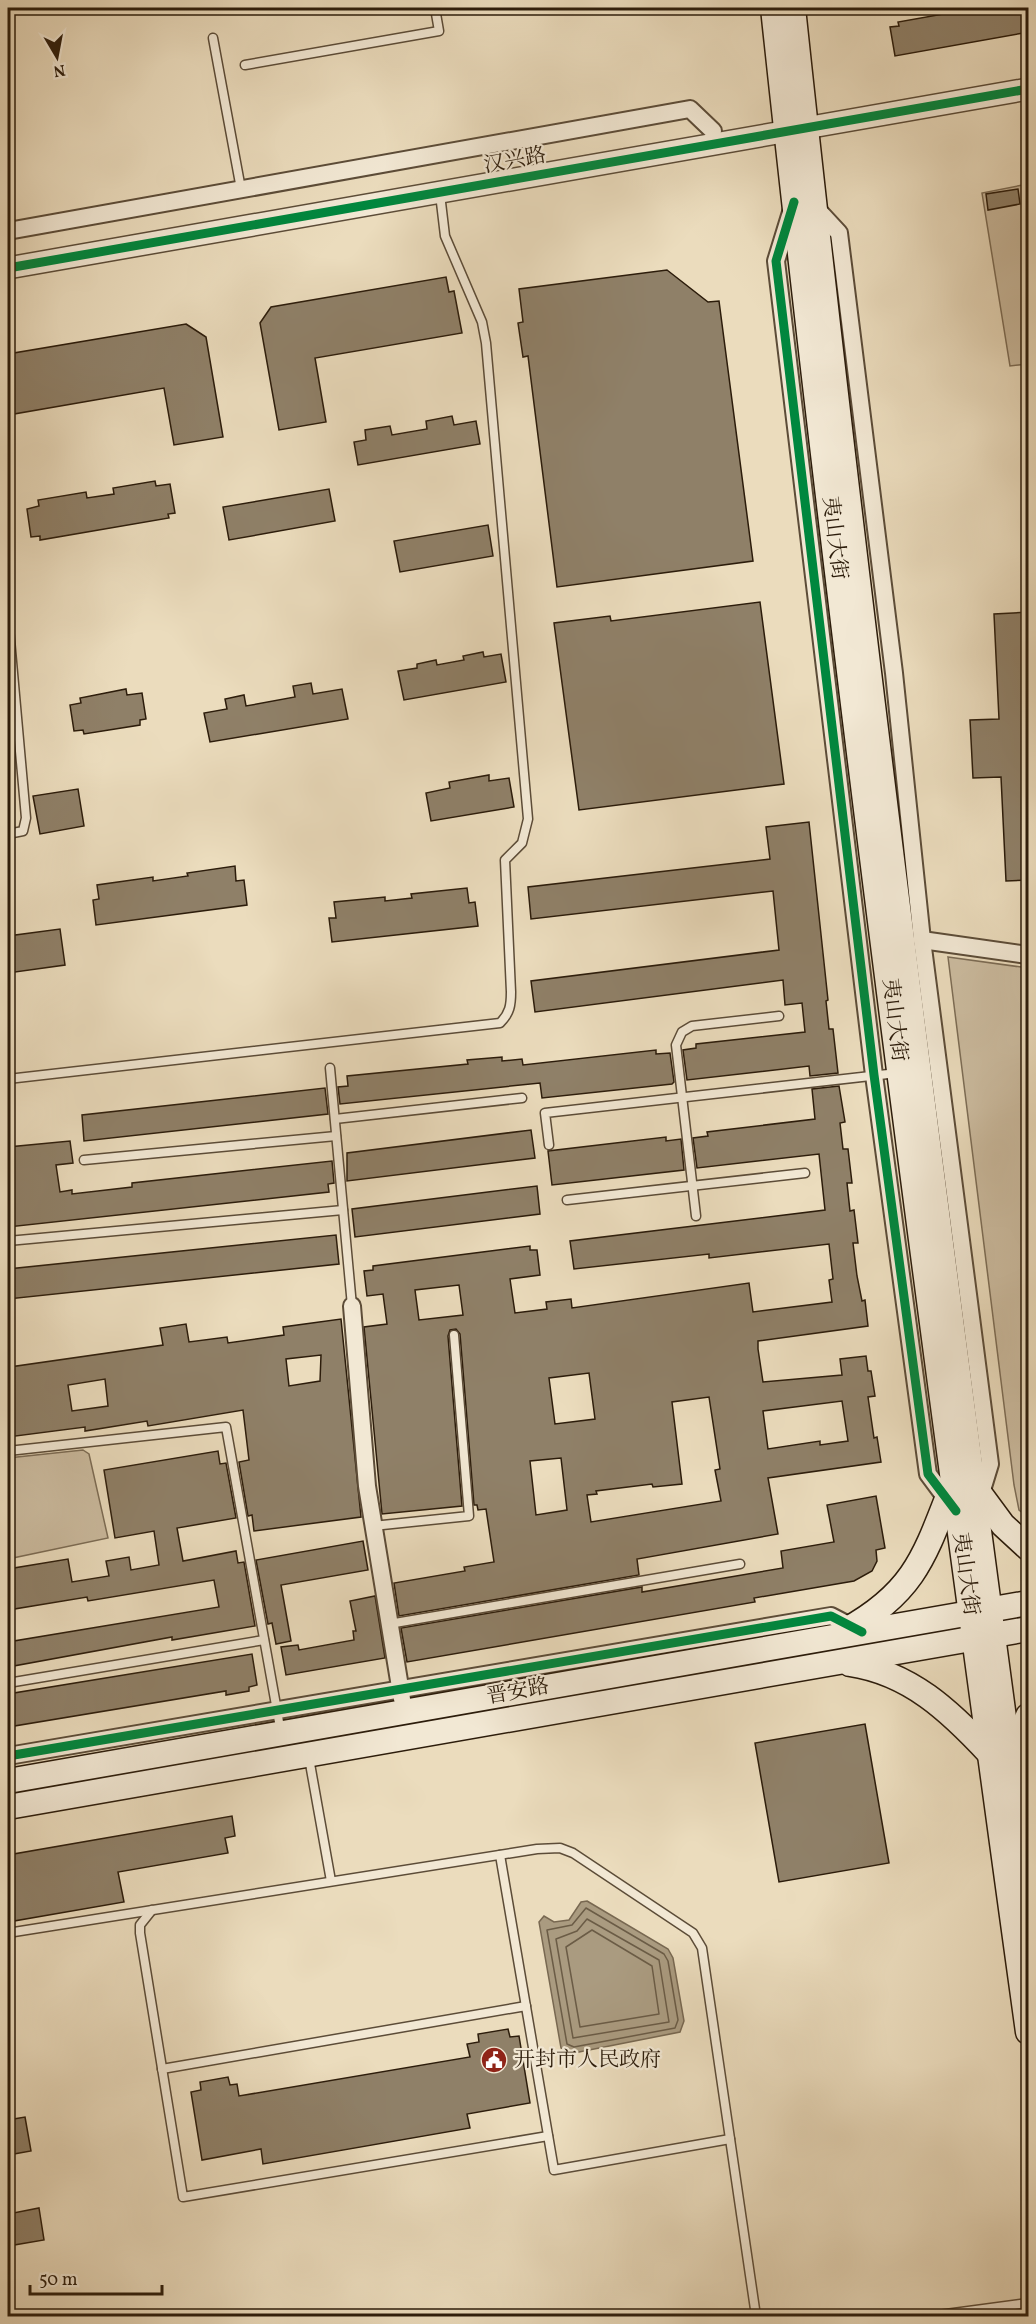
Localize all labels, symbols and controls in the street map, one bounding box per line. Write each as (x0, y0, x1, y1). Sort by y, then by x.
north arrow (27, 27, 87, 87)
text: N (51, 58, 67, 82)
street label: 汉兴路 (481, 141, 549, 181)
street label: 夷山大街 (814, 495, 854, 581)
street label: 夷山大街 (874, 977, 914, 1063)
street label: 夷山大街 (945, 1530, 985, 1618)
street label: 晋安路 (484, 1672, 552, 1712)
public building icon: 开封市人民政府 (479, 2045, 509, 2075)
place label: 开封市人民政府 (514, 2046, 661, 2075)
scale bar (30, 2258, 162, 2296)
text: 50 m (39, 2268, 78, 2293)

